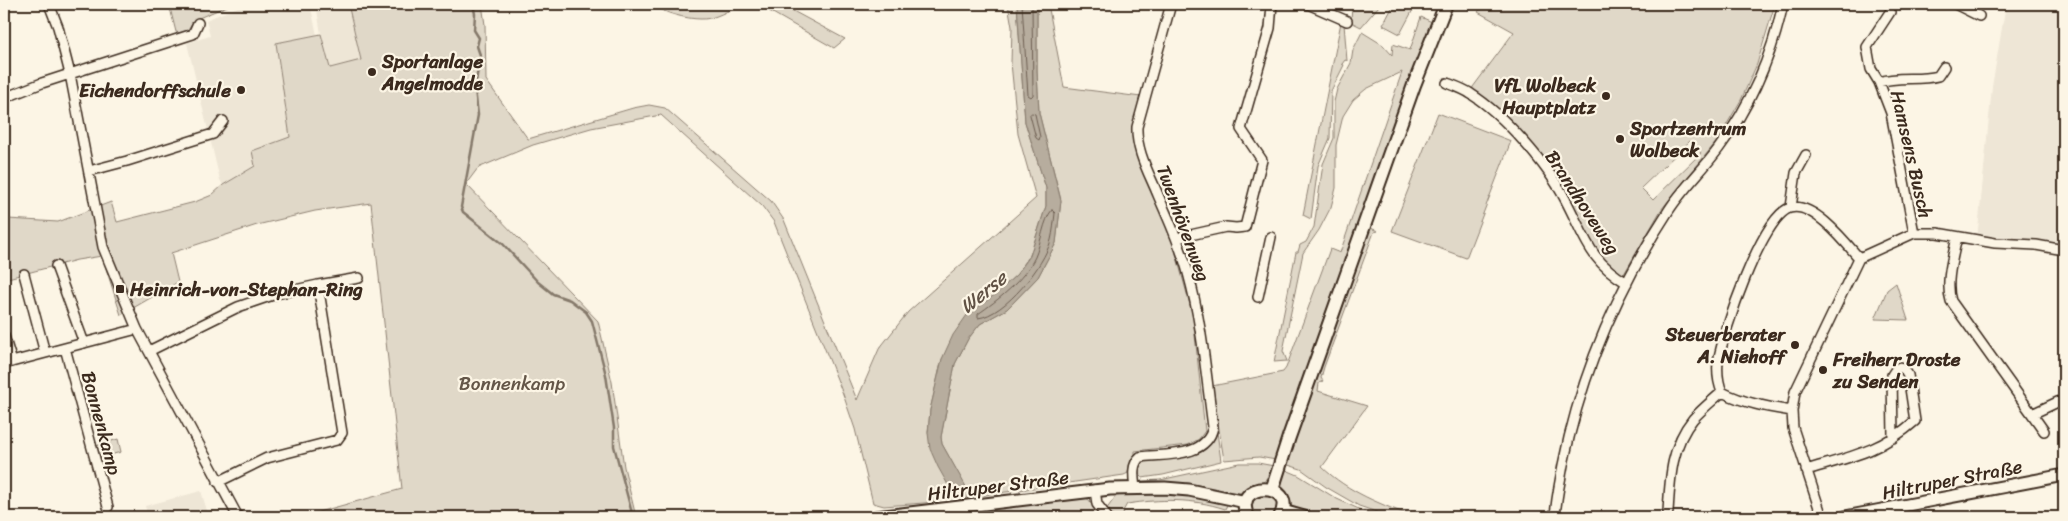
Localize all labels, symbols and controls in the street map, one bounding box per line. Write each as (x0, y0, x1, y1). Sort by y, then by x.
place label: Sportanlage Angelmodde (381, 45, 484, 100)
marker: Sportanlage Angelmodde (366, 66, 378, 78)
place label: VfL Wolbeck Hauptplatz (1494, 69, 1597, 124)
place label: Eichendorffschule (79, 74, 231, 107)
marker: Eichendorffschule (235, 84, 247, 96)
street label: Hamsens Busch (1881, 87, 1942, 221)
marker: VfL Wolbeck Hauptplatz (1600, 90, 1612, 102)
place label: Sportzentrum Wolbeck (1629, 112, 1747, 167)
marker: Sportzentrum Wolbeck (1614, 133, 1626, 145)
street label: Brandhoveweg (1536, 143, 1629, 262)
street label: Twenhövenweg (1147, 160, 1220, 287)
water label: Werse (952, 261, 1016, 323)
place label: Heinrich-von-Stephan-Ring (129, 273, 363, 306)
marker: Heinrich-von-Stephan-Ring (114, 283, 126, 295)
place label: Steuerberater A. Niehoff (1664, 318, 1788, 373)
marker: Steuerberater A. Niehoff (1789, 339, 1801, 351)
place label: Freiherr Droste zu Senden (1832, 343, 1961, 398)
marker: Freiherr Droste zu Senden (1817, 364, 1829, 376)
street label: Bonnenkamp (72, 367, 131, 479)
park label: Bonnenkamp (459, 367, 565, 400)
street label: Hiltruper Straße (1879, 450, 2025, 509)
street label: Hiltruper Straße (926, 460, 1071, 511)

